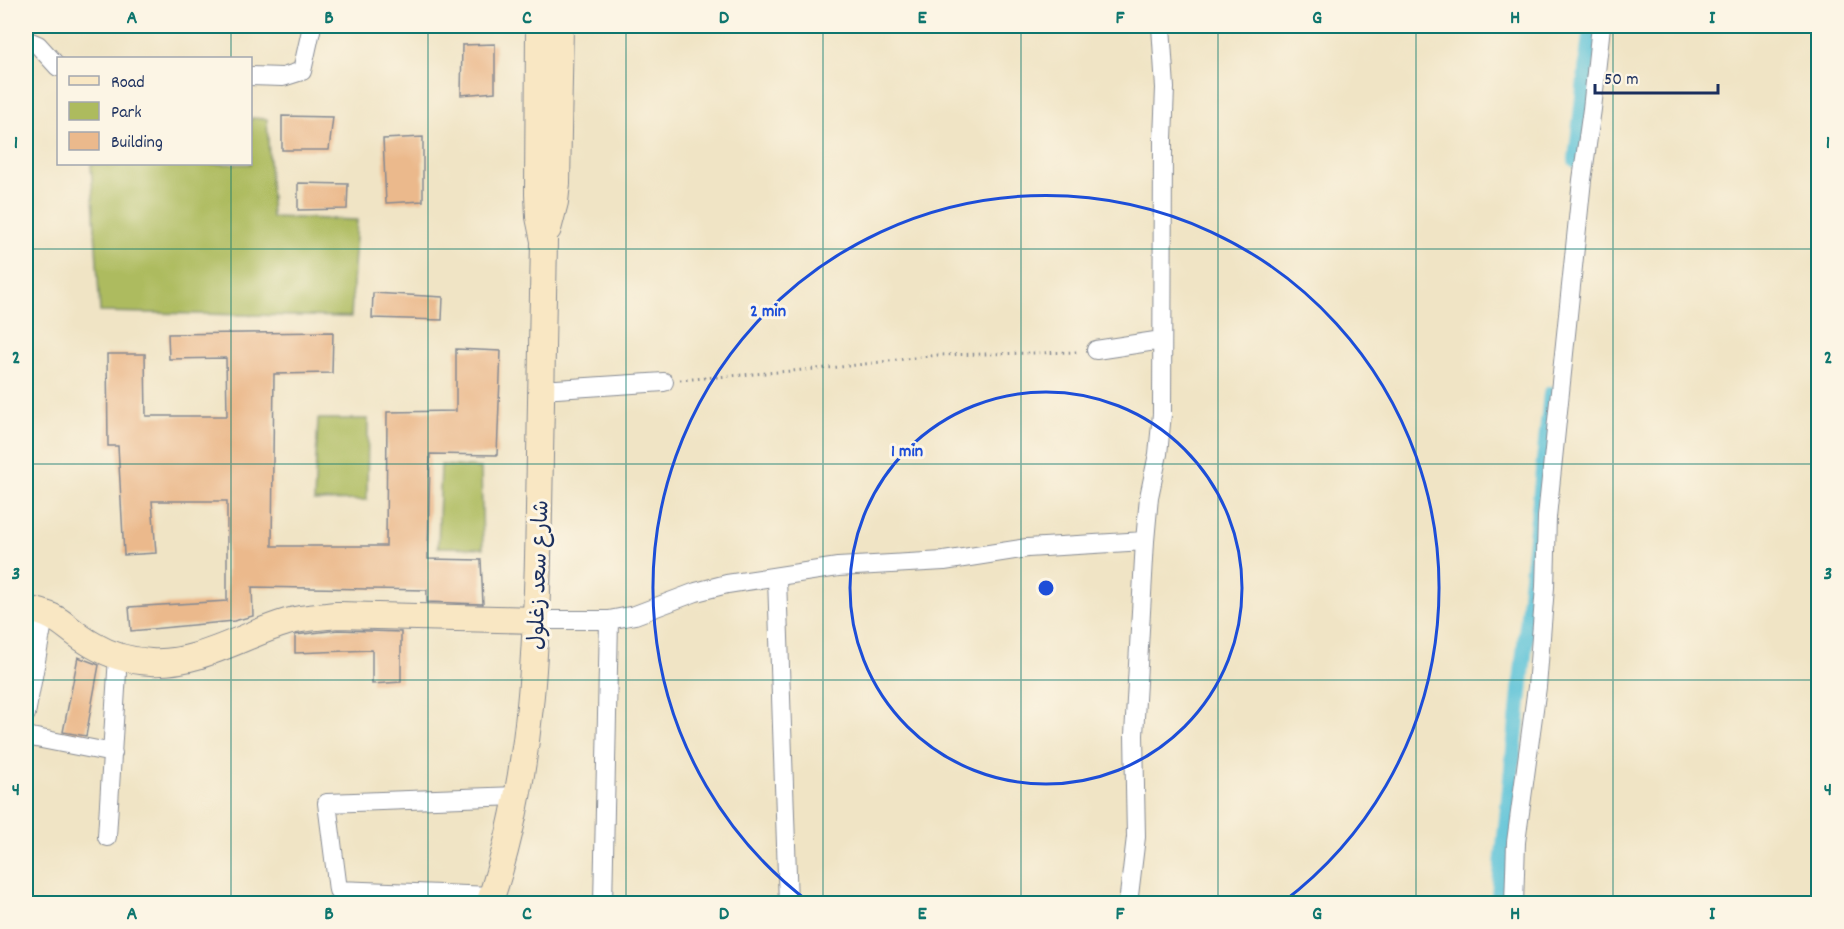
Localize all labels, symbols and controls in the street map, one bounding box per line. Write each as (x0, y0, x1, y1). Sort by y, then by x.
text: A (127, 5, 138, 33)
text: B (324, 5, 334, 33)
text: C (522, 5, 532, 33)
text: D (719, 5, 730, 33)
text: E (917, 5, 927, 33)
text: F (1116, 5, 1126, 33)
text: G (1312, 5, 1322, 33)
text: H (1510, 5, 1520, 33)
text: I (1709, 5, 1716, 33)
legend (57, 57, 252, 165)
scale bar (1595, 57, 1718, 95)
text: 50 m (1604, 68, 1639, 93)
text: Road (111, 71, 145, 96)
text: Park (111, 101, 142, 126)
text: 1 (14, 130, 18, 158)
text: 1 (1826, 130, 1830, 158)
text: Building (111, 131, 163, 156)
text: 2 min (750, 300, 786, 325)
text: 2 (12, 345, 20, 373)
text: 2 (1824, 345, 1832, 373)
text: 1 min (891, 440, 923, 465)
street label: شارع سعد زغلول (522, 500, 559, 651)
text: 3 (12, 561, 20, 589)
text: 3 (1824, 561, 1832, 589)
centre of rings (1036, 578, 1056, 598)
text: 4 (12, 777, 20, 805)
text: 4 (1824, 777, 1832, 805)
text: A (127, 901, 138, 929)
text: B (324, 901, 334, 929)
text: C (522, 901, 532, 929)
text: D (719, 901, 730, 929)
text: E (917, 901, 927, 929)
text: F (1116, 901, 1126, 929)
text: G (1312, 901, 1322, 929)
text: H (1510, 901, 1520, 929)
text: I (1709, 901, 1716, 929)

